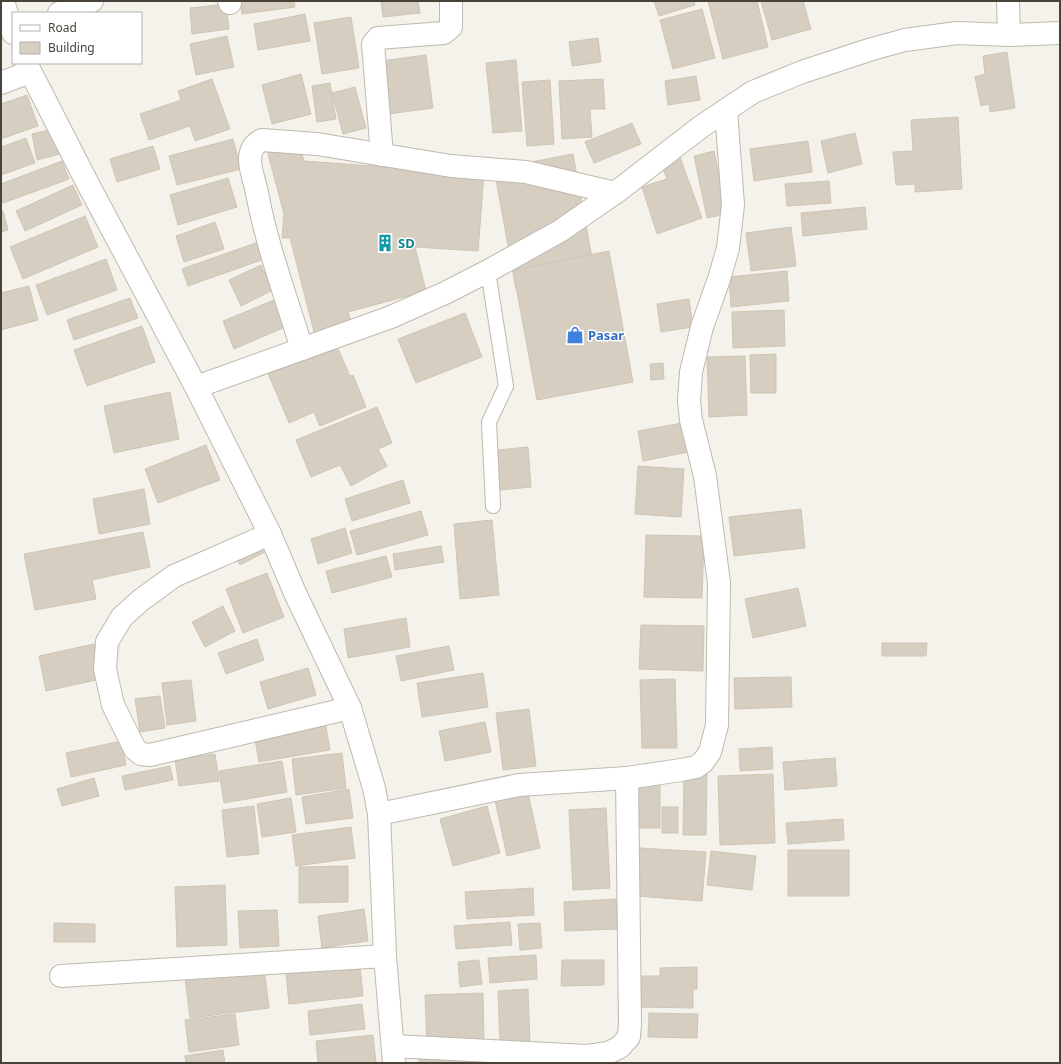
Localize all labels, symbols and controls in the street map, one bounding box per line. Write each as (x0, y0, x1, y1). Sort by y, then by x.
legend (12, 12, 142, 64)
text: Road (48, 19, 77, 36)
text: Building (48, 39, 95, 56)
building icon: SD (375, 233, 395, 253)
place label: SD (398, 234, 415, 252)
shop icon: Pasar (565, 325, 585, 345)
place label: Pasar (588, 326, 624, 344)

